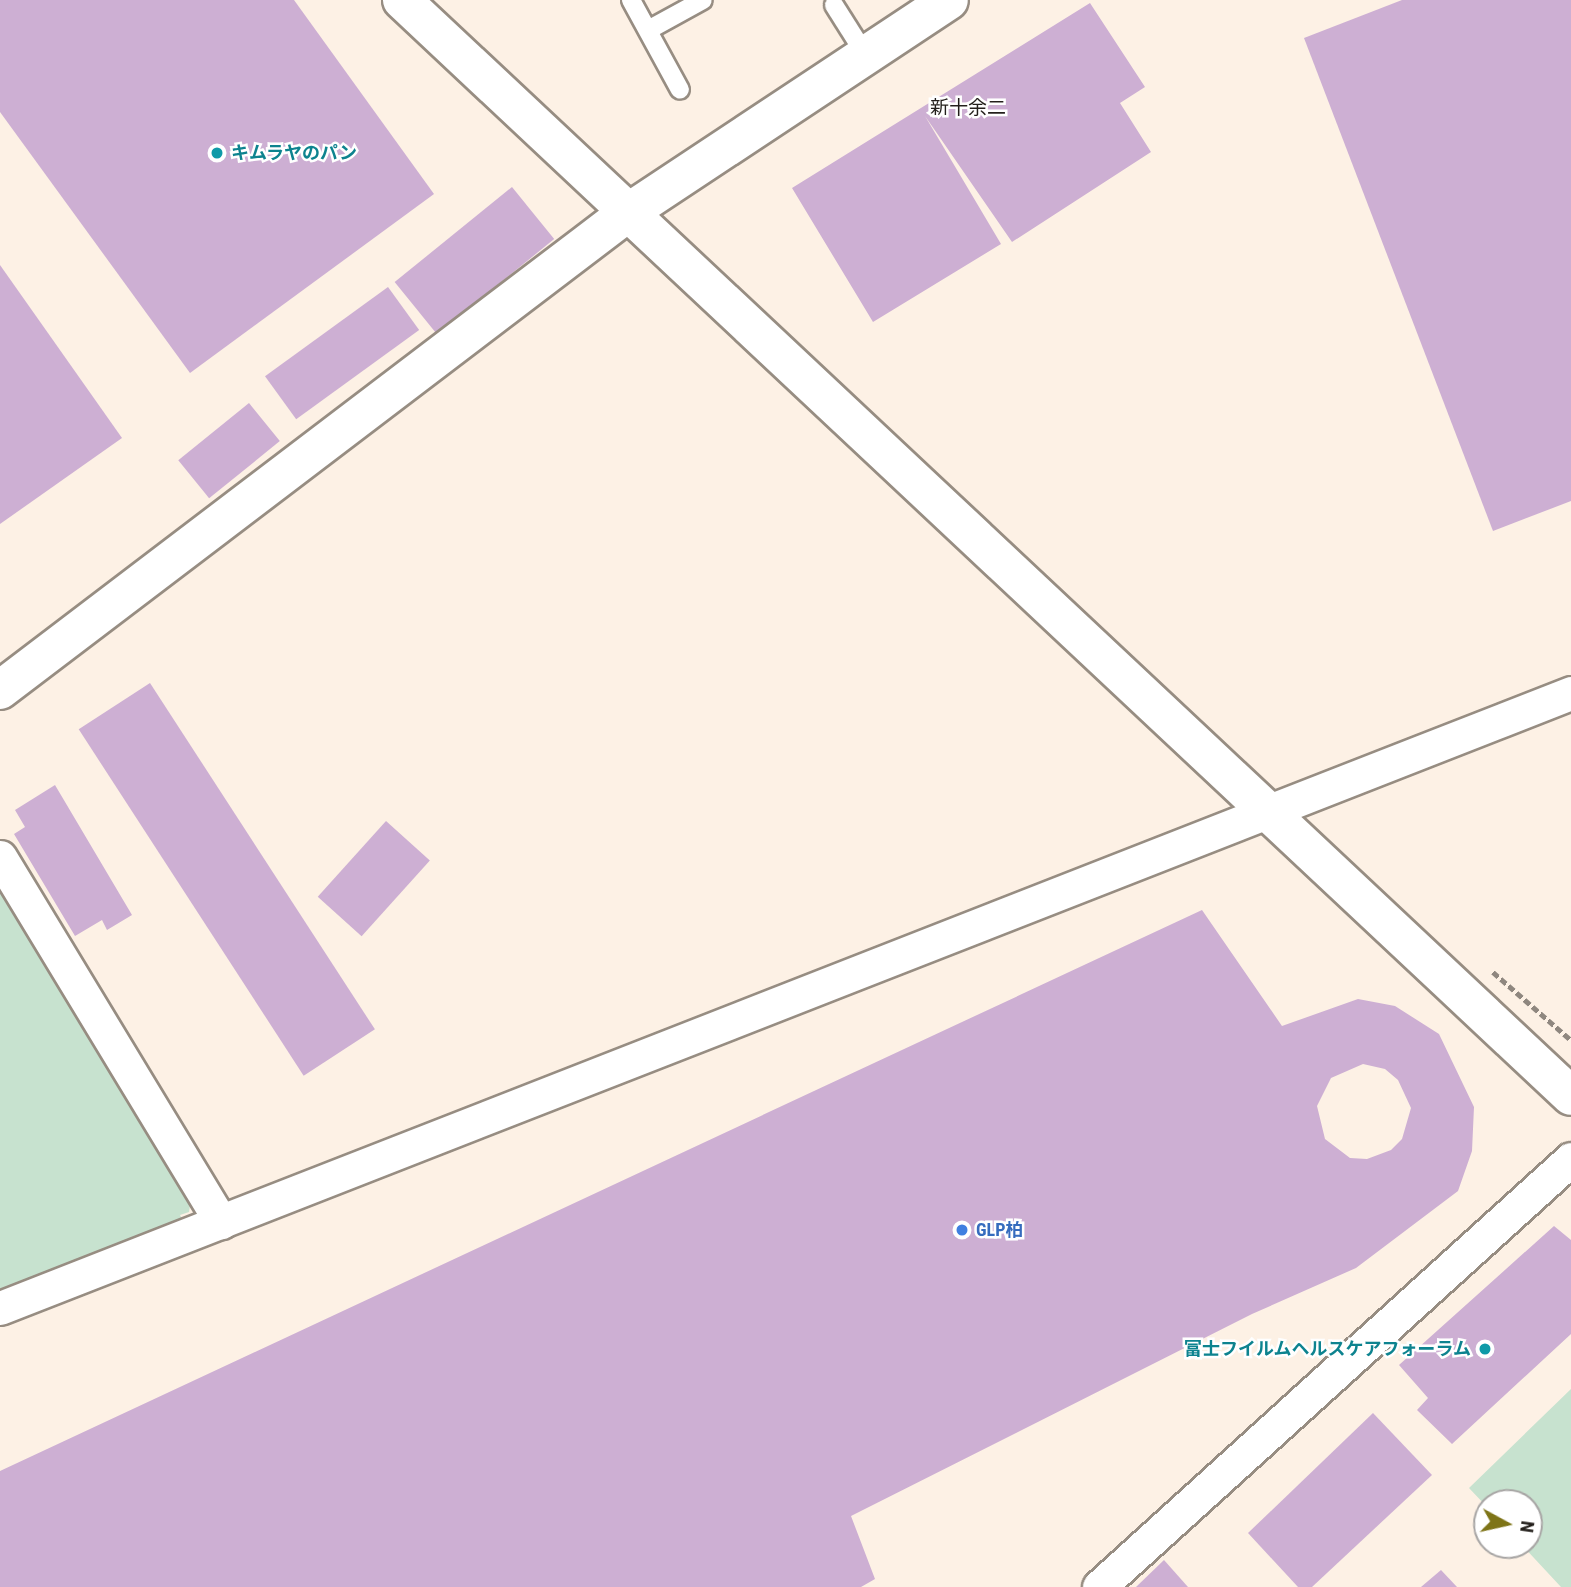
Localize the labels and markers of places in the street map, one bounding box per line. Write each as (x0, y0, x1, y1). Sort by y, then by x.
place label: キムラヤのパン (231, 142, 357, 164)
marker: キムラヤのパン (209, 145, 225, 161)
place label: GLP柏 (976, 1219, 1023, 1241)
marker: GLP柏 (954, 1222, 970, 1238)
place label: 富士フイルムヘルスケアフォーラム (1183, 1338, 1471, 1360)
marker: 富士フイルムヘルスケアフォーラム (1477, 1341, 1493, 1357)

